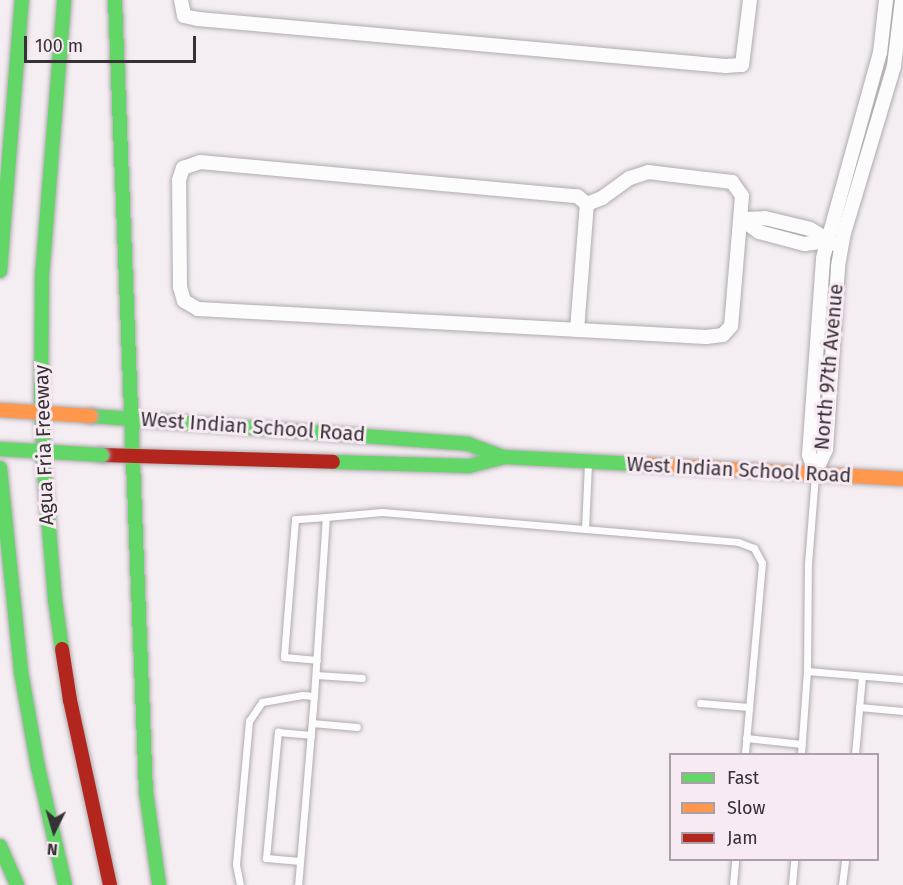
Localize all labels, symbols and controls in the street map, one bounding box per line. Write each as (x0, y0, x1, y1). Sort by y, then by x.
scale bar (27, 24, 200, 62)
text: 100 m (35, 35, 83, 57)
street label: North 97th Avenue (810, 283, 848, 451)
street label: Agua Fria Freeway (29, 364, 59, 526)
street label: West Indian School Road (140, 407, 366, 447)
street label: West Indian School Road (626, 452, 852, 488)
legend (669, 753, 879, 861)
text: Fast (727, 767, 759, 789)
text: Slow (727, 797, 765, 819)
north arrow (24, 801, 84, 861)
text: Jam (727, 827, 758, 849)
text: N (46, 840, 59, 859)

